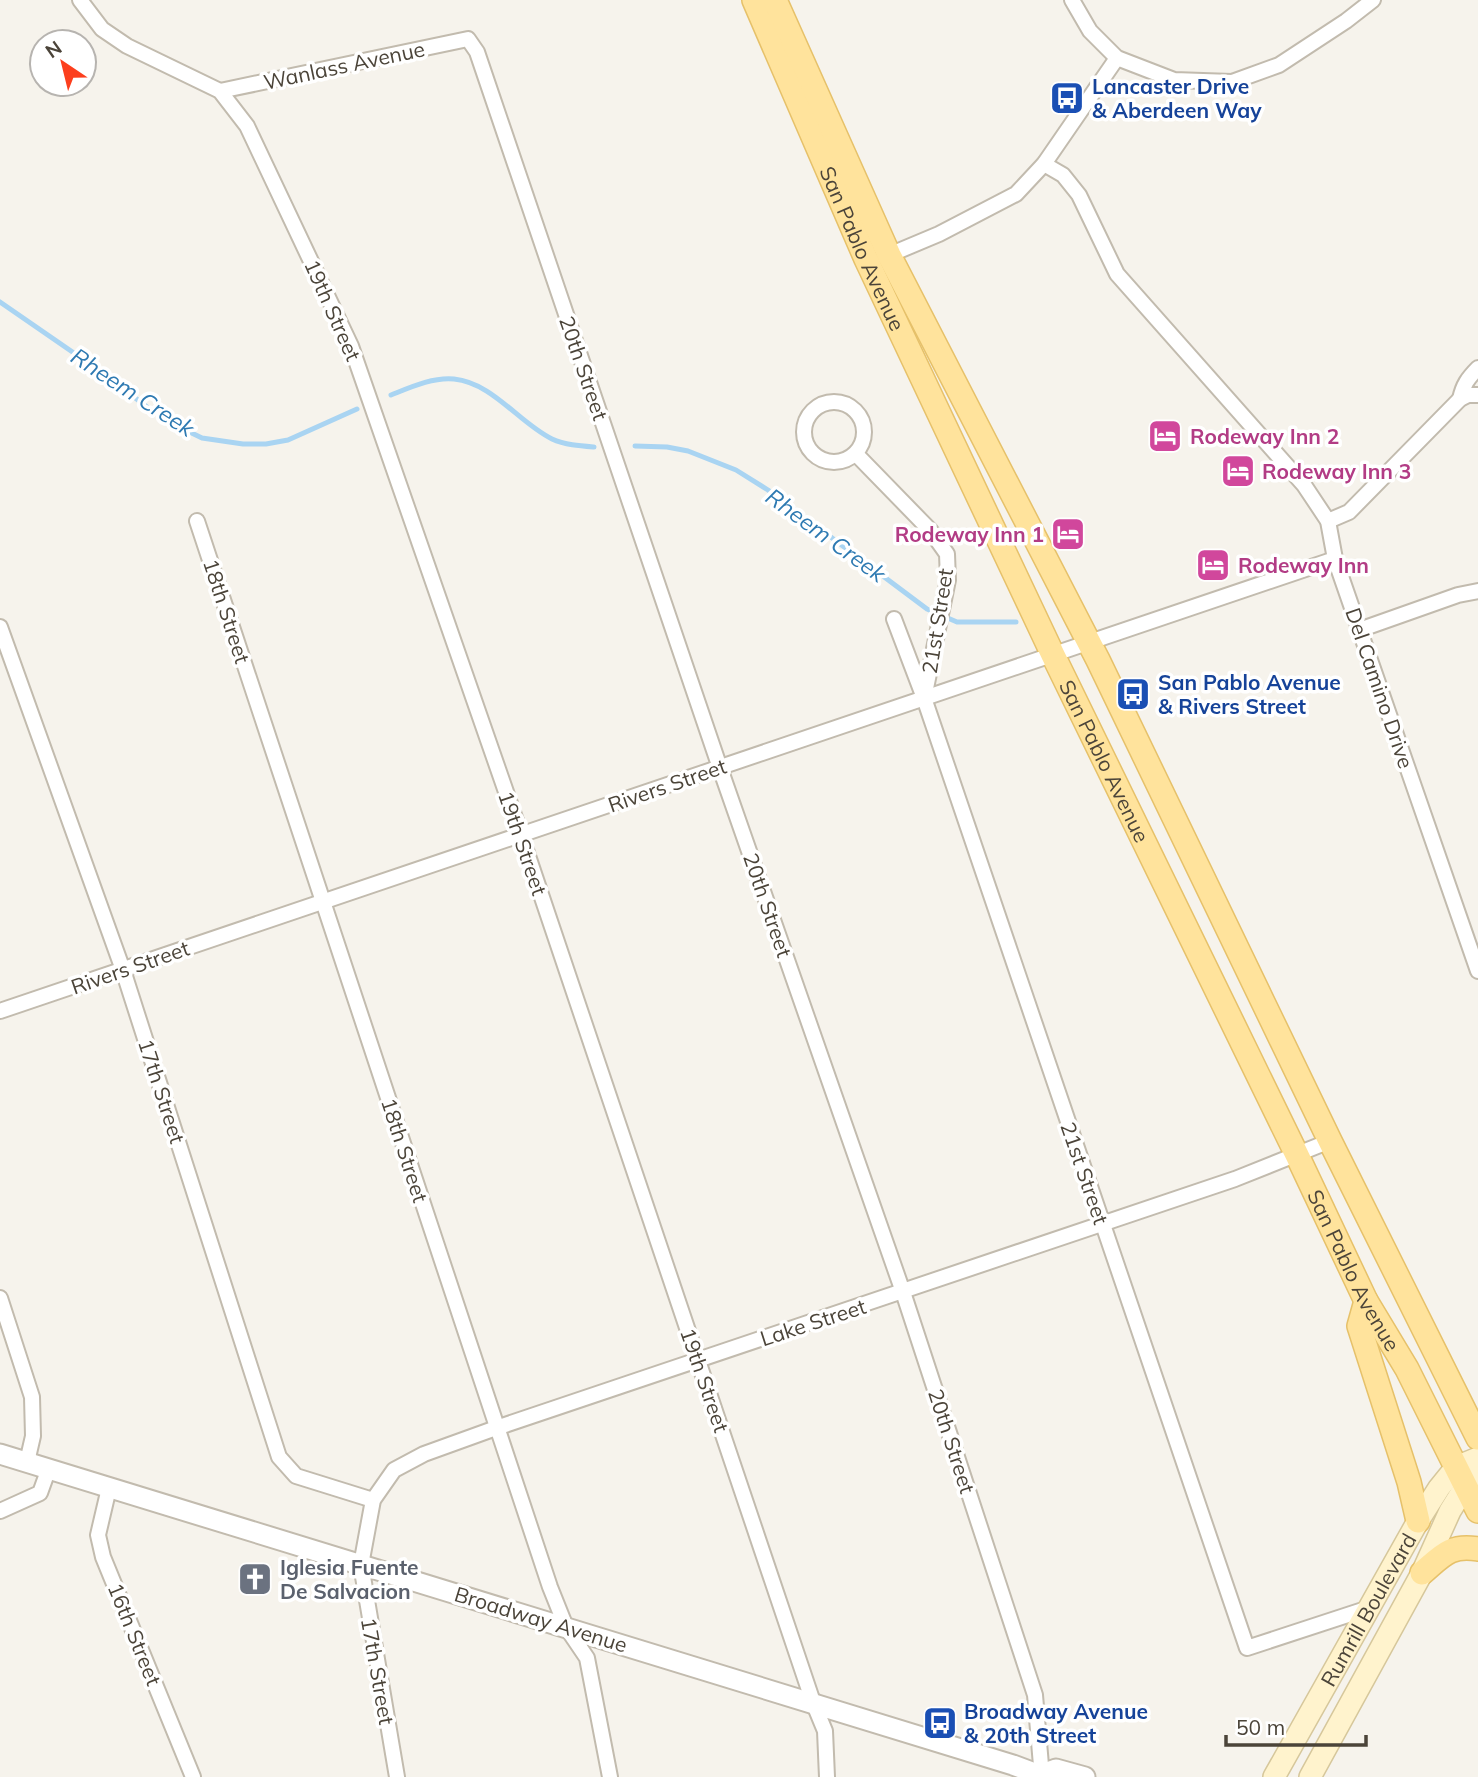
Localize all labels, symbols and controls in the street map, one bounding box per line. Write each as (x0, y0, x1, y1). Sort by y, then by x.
north arrow (28, 28, 98, 98)
text: N (40, 35, 66, 63)
street label: Wanlass Avenue (261, 35, 427, 95)
place label: Lancaster Drive & Aberdeen Way (1092, 73, 1262, 123)
bus stop icon: Lancaster Drive & Aberdeen Way (1048, 79, 1086, 117)
street label: San Pablo Avenue (814, 162, 911, 335)
street label: 19th Street (299, 255, 367, 365)
street label: 20th Street (554, 313, 614, 423)
water label: Rheem Creek (66, 341, 201, 443)
hotel icon: Rodeway Inn 2 (1146, 417, 1184, 455)
place label: Rodeway Inn 2 (1190, 423, 1339, 449)
hotel icon: Rodeway Inn 3 (1219, 452, 1257, 490)
place label: Rodeway Inn 3 (1262, 458, 1411, 484)
water label: Rheem Creek (760, 482, 893, 589)
hotel icon: Rodeway Inn 1 (1049, 515, 1087, 553)
place label: Rodeway Inn 1 (895, 521, 1044, 547)
hotel icon: Rodeway Inn (1194, 546, 1232, 584)
place label: Rodeway Inn (1238, 552, 1369, 578)
street label: 18th Street (198, 555, 256, 667)
street label: 21st Street (916, 566, 958, 676)
street label: Del Camino Drive (1340, 604, 1420, 772)
place label: San Pablo Avenue & Rivers Street (1158, 669, 1341, 719)
street label: San Pablo Avenue (1054, 675, 1155, 846)
bus stop icon: San Pablo Avenue & Rivers Street (1114, 675, 1152, 713)
street label: Rivers Street (604, 753, 730, 817)
street label: 19th Street (493, 788, 553, 898)
street label: 20th Street (738, 850, 798, 960)
street label: Rivers Street (67, 935, 193, 999)
street label: 17th Street (133, 1035, 191, 1147)
street label: 18th Street (376, 1094, 434, 1206)
street label: 21st Street (1055, 1118, 1115, 1228)
street label: San Pablo Avenue (1302, 1185, 1406, 1356)
street label: Lake Street (757, 1293, 869, 1351)
street label: 19th Street (675, 1325, 735, 1435)
street label: 20th Street (923, 1385, 981, 1497)
street label: Rumrill Boulevard (1315, 1528, 1422, 1691)
place label: Iglesia Fuente De Salvacion (280, 1554, 419, 1604)
church icon: Iglesia Fuente De Salvacion (236, 1560, 274, 1598)
street label: 16th Street (103, 1579, 167, 1689)
street label: Broadway Avenue (451, 1580, 631, 1658)
street label: 17th Street (356, 1615, 400, 1727)
place label: Broadway Avenue & 20th Street (964, 1698, 1148, 1748)
bus stop icon: Broadway Avenue & 20th Street (921, 1704, 959, 1742)
scale bar (1226, 1704, 1366, 1748)
text: 50 m (1236, 1714, 1285, 1740)

